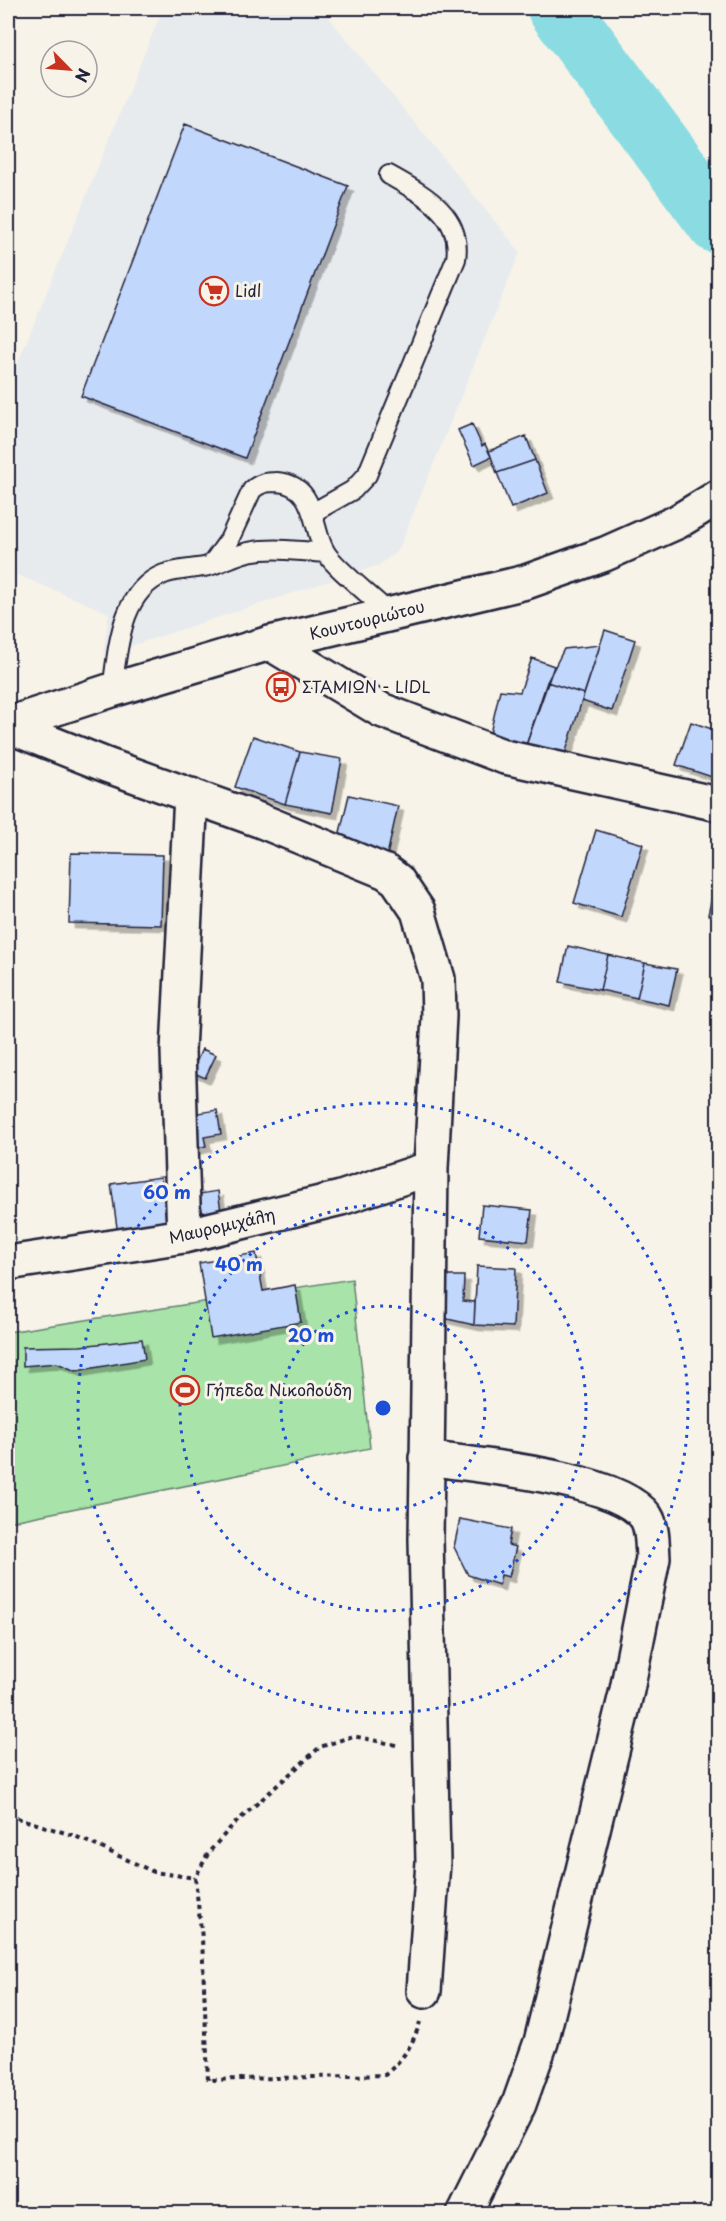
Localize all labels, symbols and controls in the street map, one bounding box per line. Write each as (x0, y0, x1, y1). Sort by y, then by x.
north arrow (39, 39, 99, 99)
text: N (70, 65, 97, 87)
supermarket icon: Lidl (198, 275, 230, 307)
place label: Lidl (235, 278, 261, 302)
street label: Κουντουριώτου (307, 593, 427, 645)
bus stop icon: ΣΤΑΜΙΩΝ - LIDL (265, 671, 297, 703)
place label: ΣΤΑΜΙΩΝ - LIDL (302, 674, 431, 698)
text: 60 m (143, 1178, 191, 1205)
street label: Μαυρομιχάλη (166, 1201, 277, 1249)
text: 40 m (215, 1250, 263, 1277)
text: 20 m (288, 1321, 334, 1348)
sports icon: Γήπεδα Νικολούδη (169, 1374, 201, 1406)
place label: Γήπεδα Νικολούδη (206, 1377, 352, 1401)
centre of rings (373, 1398, 393, 1418)

